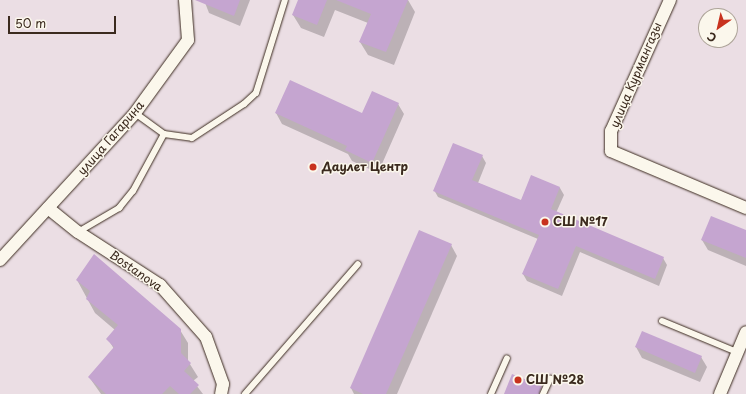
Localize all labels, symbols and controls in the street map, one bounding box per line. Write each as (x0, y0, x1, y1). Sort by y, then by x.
scale bar (10, 8, 118, 34)
north arrow (698, 8, 738, 48)
text: 50 m (15, 14, 46, 32)
street label: улица Курмангазы (607, 20, 665, 130)
text: С (703, 28, 720, 47)
street label: улица Гагарина (75, 98, 147, 178)
place label: Даулет Центр (322, 160, 408, 174)
marker: Даулет Центр (307, 161, 319, 173)
place label: СШ №17 (553, 215, 607, 229)
marker: СШ №17 (540, 217, 550, 227)
street label: Bostanova (107, 248, 165, 294)
place label: СШ №28 (526, 373, 584, 387)
marker: СШ №28 (513, 375, 523, 385)

